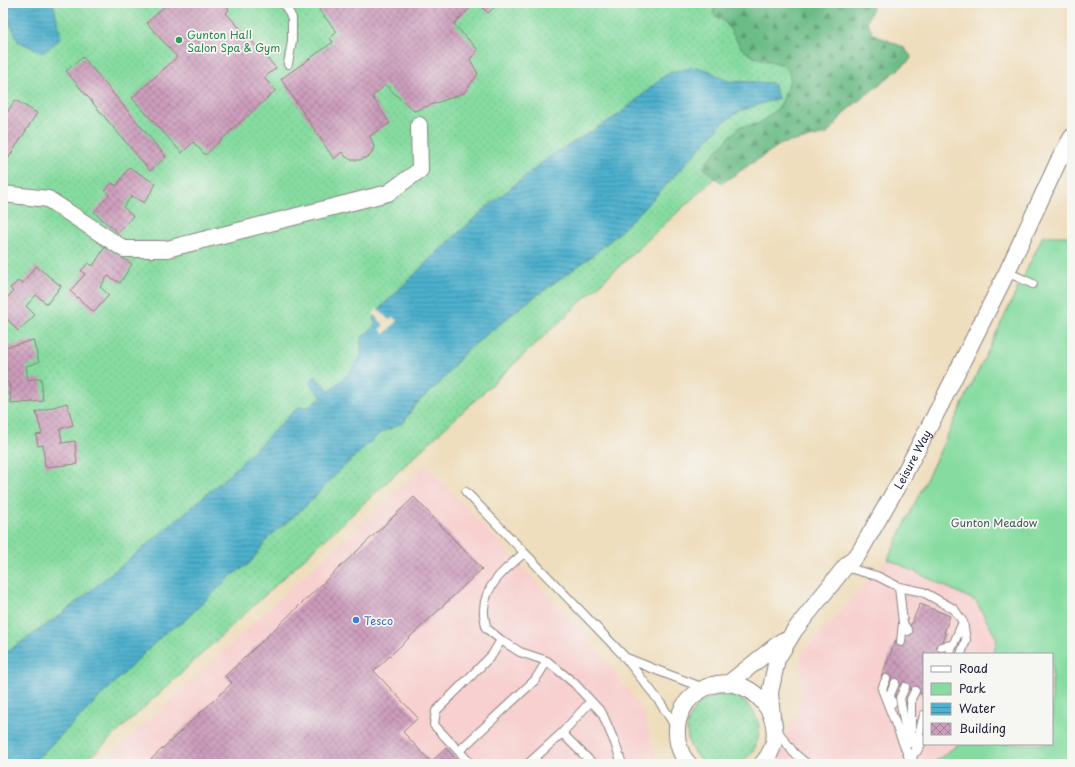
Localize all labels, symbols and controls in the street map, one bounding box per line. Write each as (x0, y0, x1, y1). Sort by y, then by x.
place label: Gunton Hall Salon Spa & Gym (187, 26, 280, 56)
marker: Gunton Hall Salon Spa & Gym (174, 35, 184, 45)
street label: Leisure Way (889, 426, 935, 492)
park label: Gunton Meadow (951, 514, 1038, 531)
place label: Tesco (364, 612, 393, 629)
marker: Tesco (351, 615, 361, 625)
legend (923, 653, 1053, 745)
text: Road (959, 659, 988, 677)
text: Park (959, 679, 986, 697)
text: Water (959, 699, 996, 717)
text: Building (959, 719, 1006, 737)

